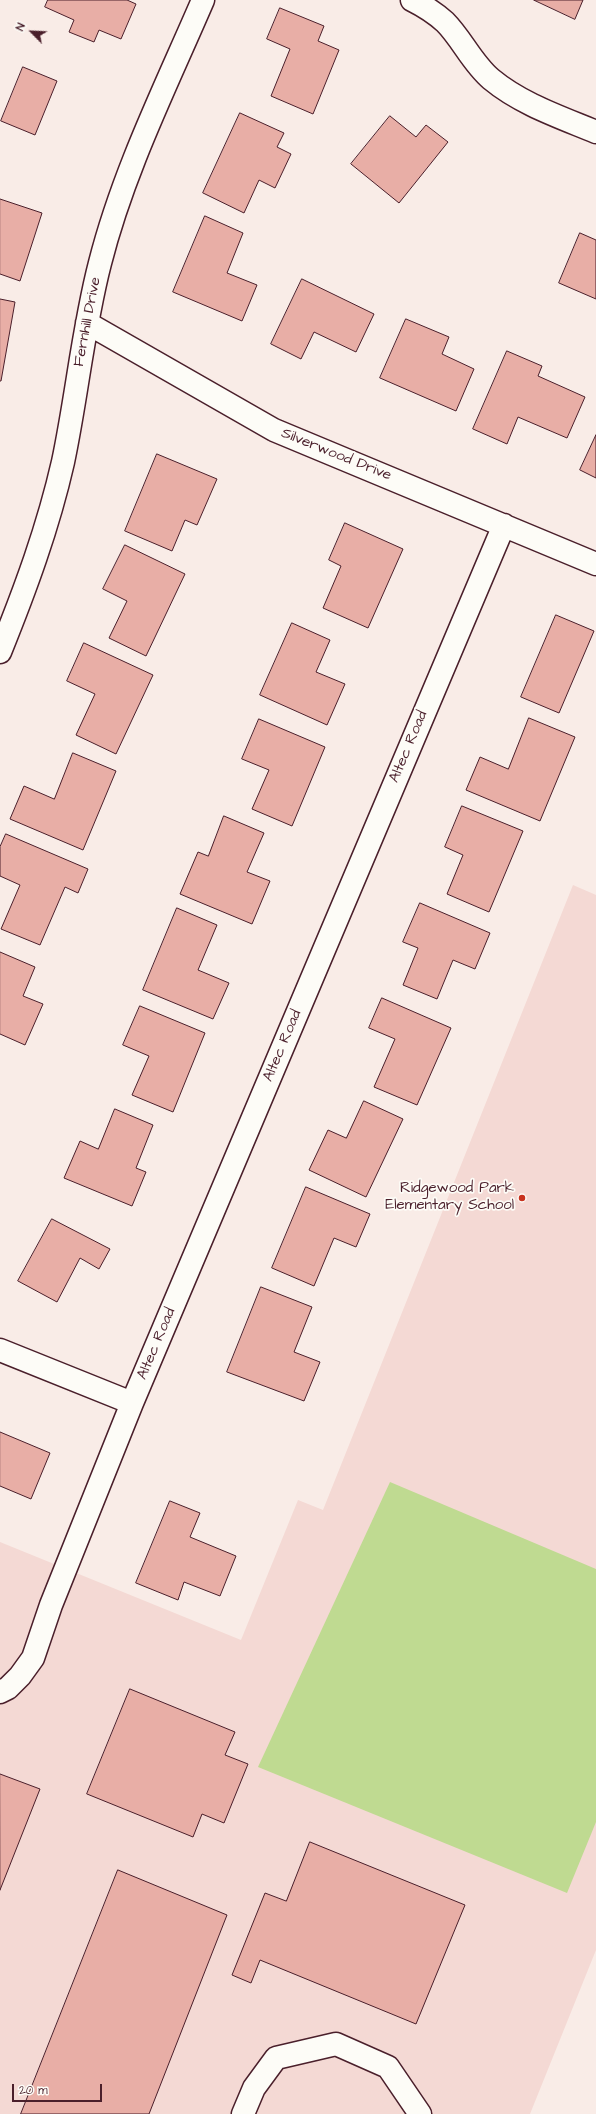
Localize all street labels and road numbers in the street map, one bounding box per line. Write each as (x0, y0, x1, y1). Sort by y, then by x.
street label: Fernhill Drive (70, 276, 106, 368)
street label: Silverwood Drive (278, 425, 394, 485)
street label: Altec Road (386, 708, 432, 786)
street label: Altec Road (260, 1007, 306, 1085)
street label: Altec Road (134, 1305, 180, 1383)

